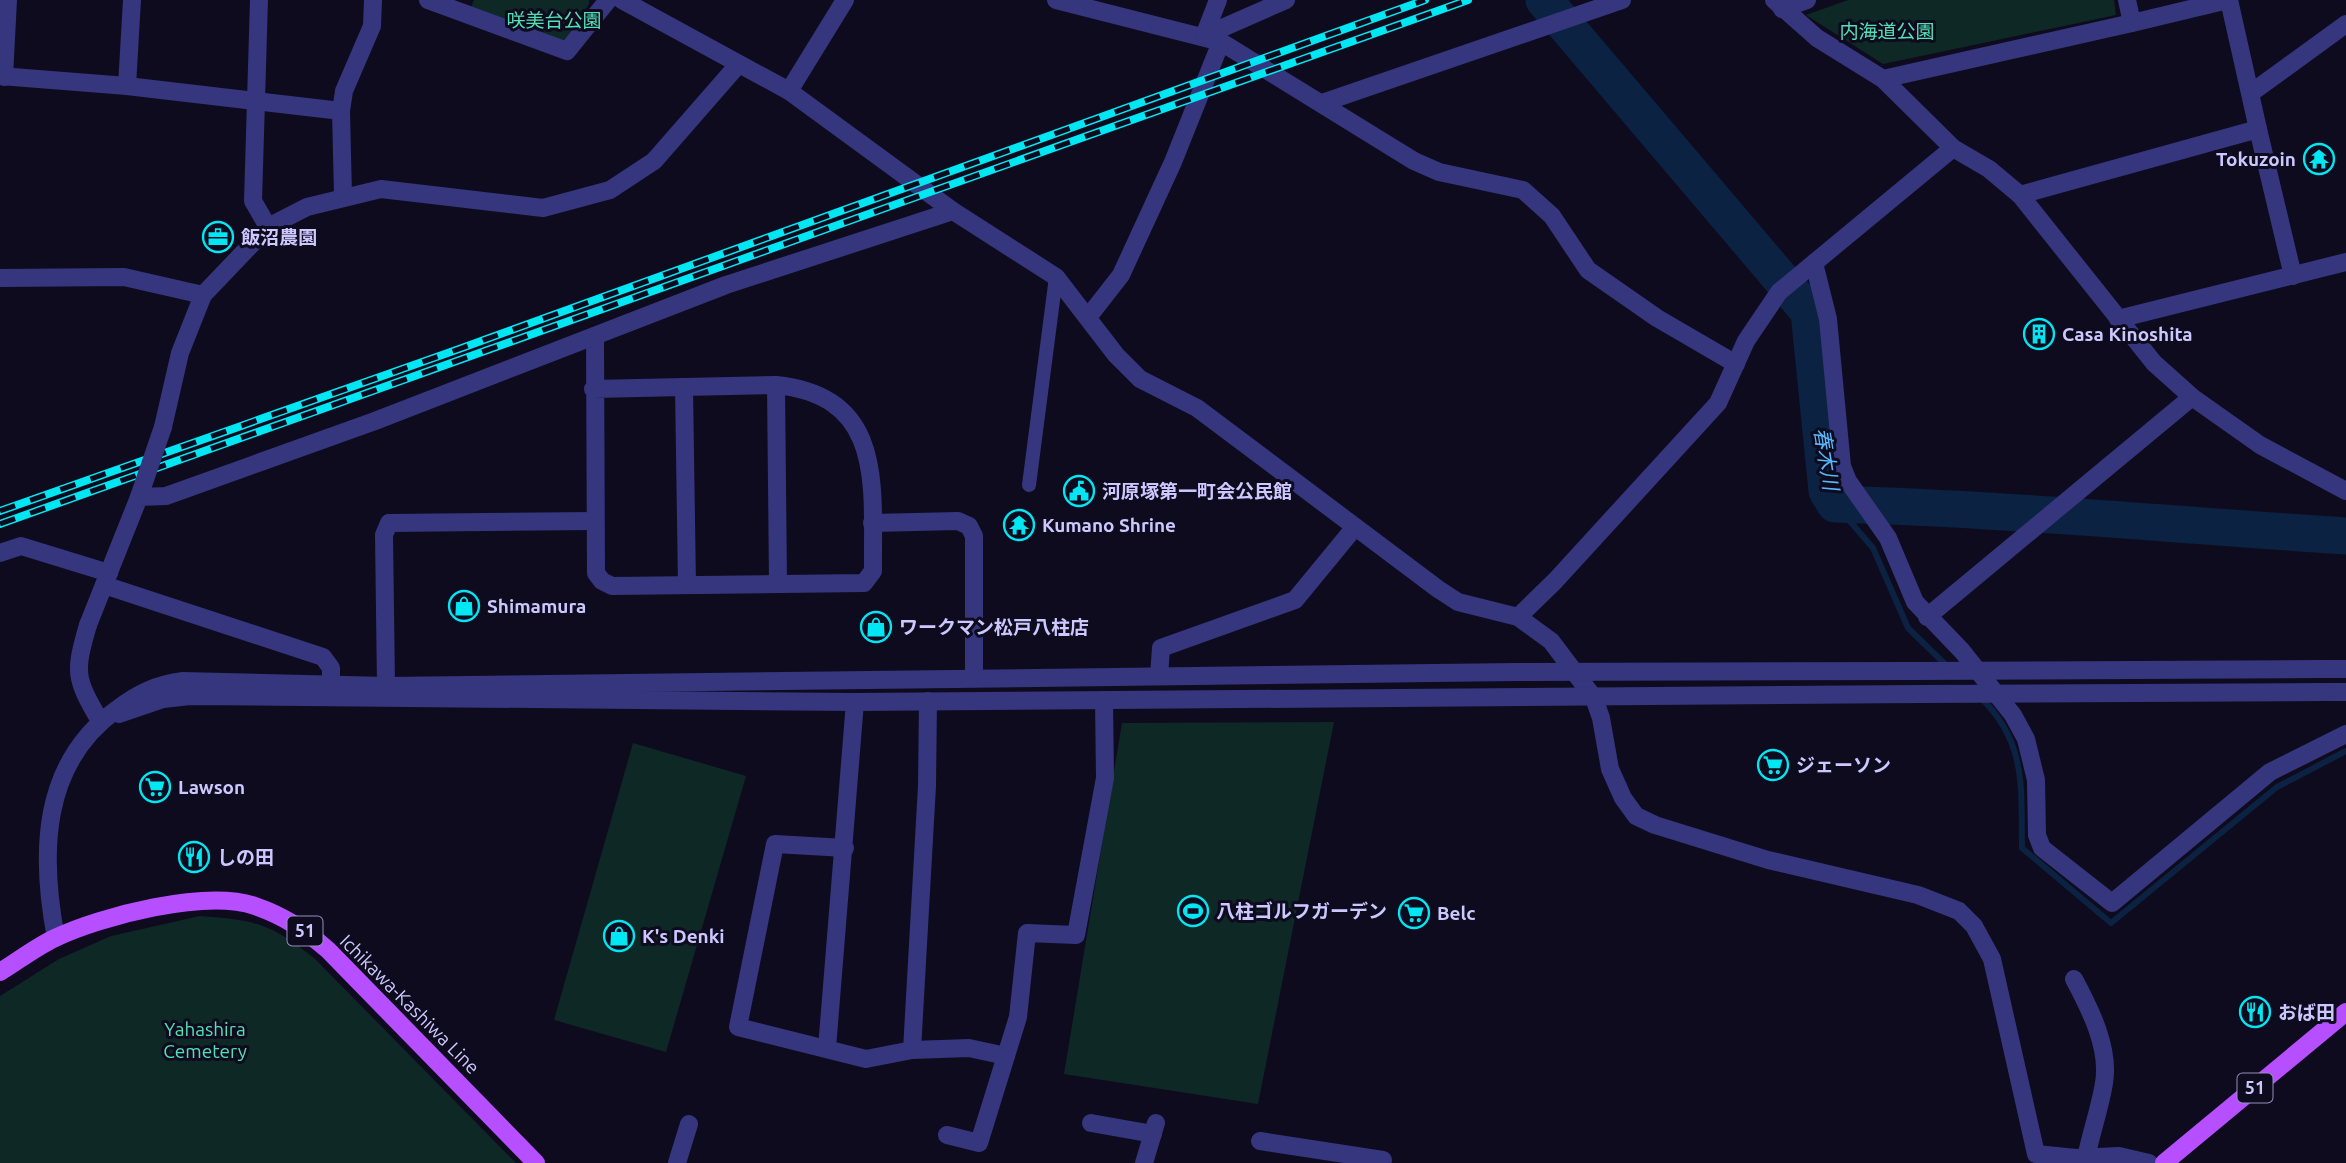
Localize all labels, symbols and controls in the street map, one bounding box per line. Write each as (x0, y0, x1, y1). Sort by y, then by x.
park label: 咲美台公園 (506, 9, 602, 31)
park label: 内海道公園 (1839, 20, 1935, 42)
temple icon: Tokuzoin (2302, 142, 2336, 176)
place label: Tokuzoin (2216, 148, 2296, 170)
office icon: 飯沼農園 (201, 220, 235, 254)
place label: 飯沼農園 (241, 226, 317, 248)
building icon: Casa Kinoshita (2022, 317, 2056, 351)
place label: Casa Kinoshita (2062, 323, 2193, 345)
water label: 春木川 (1810, 426, 1844, 494)
public building icon: 河原塚第一町会公民館 (1062, 474, 1096, 508)
place label: 河原塚第一町会公民館 (1102, 480, 1292, 502)
temple icon: Kumano Shrine (1002, 508, 1036, 542)
place label: Kumano Shrine (1042, 514, 1176, 536)
shop icon: Shimamura (447, 589, 481, 623)
place label: Shimamura (487, 595, 586, 617)
shop icon: ワークマン松戸八柱店 (859, 610, 893, 644)
place label: ワークマン松戸八柱店 (899, 616, 1089, 638)
supermarket icon: ジェーソン (1756, 748, 1790, 782)
place label: ジェーソン (1796, 754, 1891, 776)
supermarket icon: Lawson (138, 770, 172, 804)
place label: Lawson (178, 776, 245, 798)
restaurant icon: しの田 (177, 840, 211, 874)
place label: しの田 (217, 846, 274, 868)
sports icon: 八柱ゴルフガーデン (1176, 894, 1210, 928)
supermarket icon: Belc (1397, 896, 1431, 930)
place label: 八柱ゴルフガーデン (1216, 900, 1387, 922)
place label: Belc (1437, 902, 1476, 924)
road number: 51 (288, 916, 322, 946)
shop icon: K's Denki (602, 919, 636, 953)
place label: K's Denki (642, 925, 725, 947)
street label: Ichikawa-Kashiwa Line (336, 930, 484, 1078)
restaurant icon: おば田 (2238, 995, 2272, 1029)
place label: おば田 (2278, 1001, 2335, 1023)
park label: Yahashira Cemetery (163, 1018, 247, 1062)
road number: 51 (2238, 1073, 2272, 1102)

